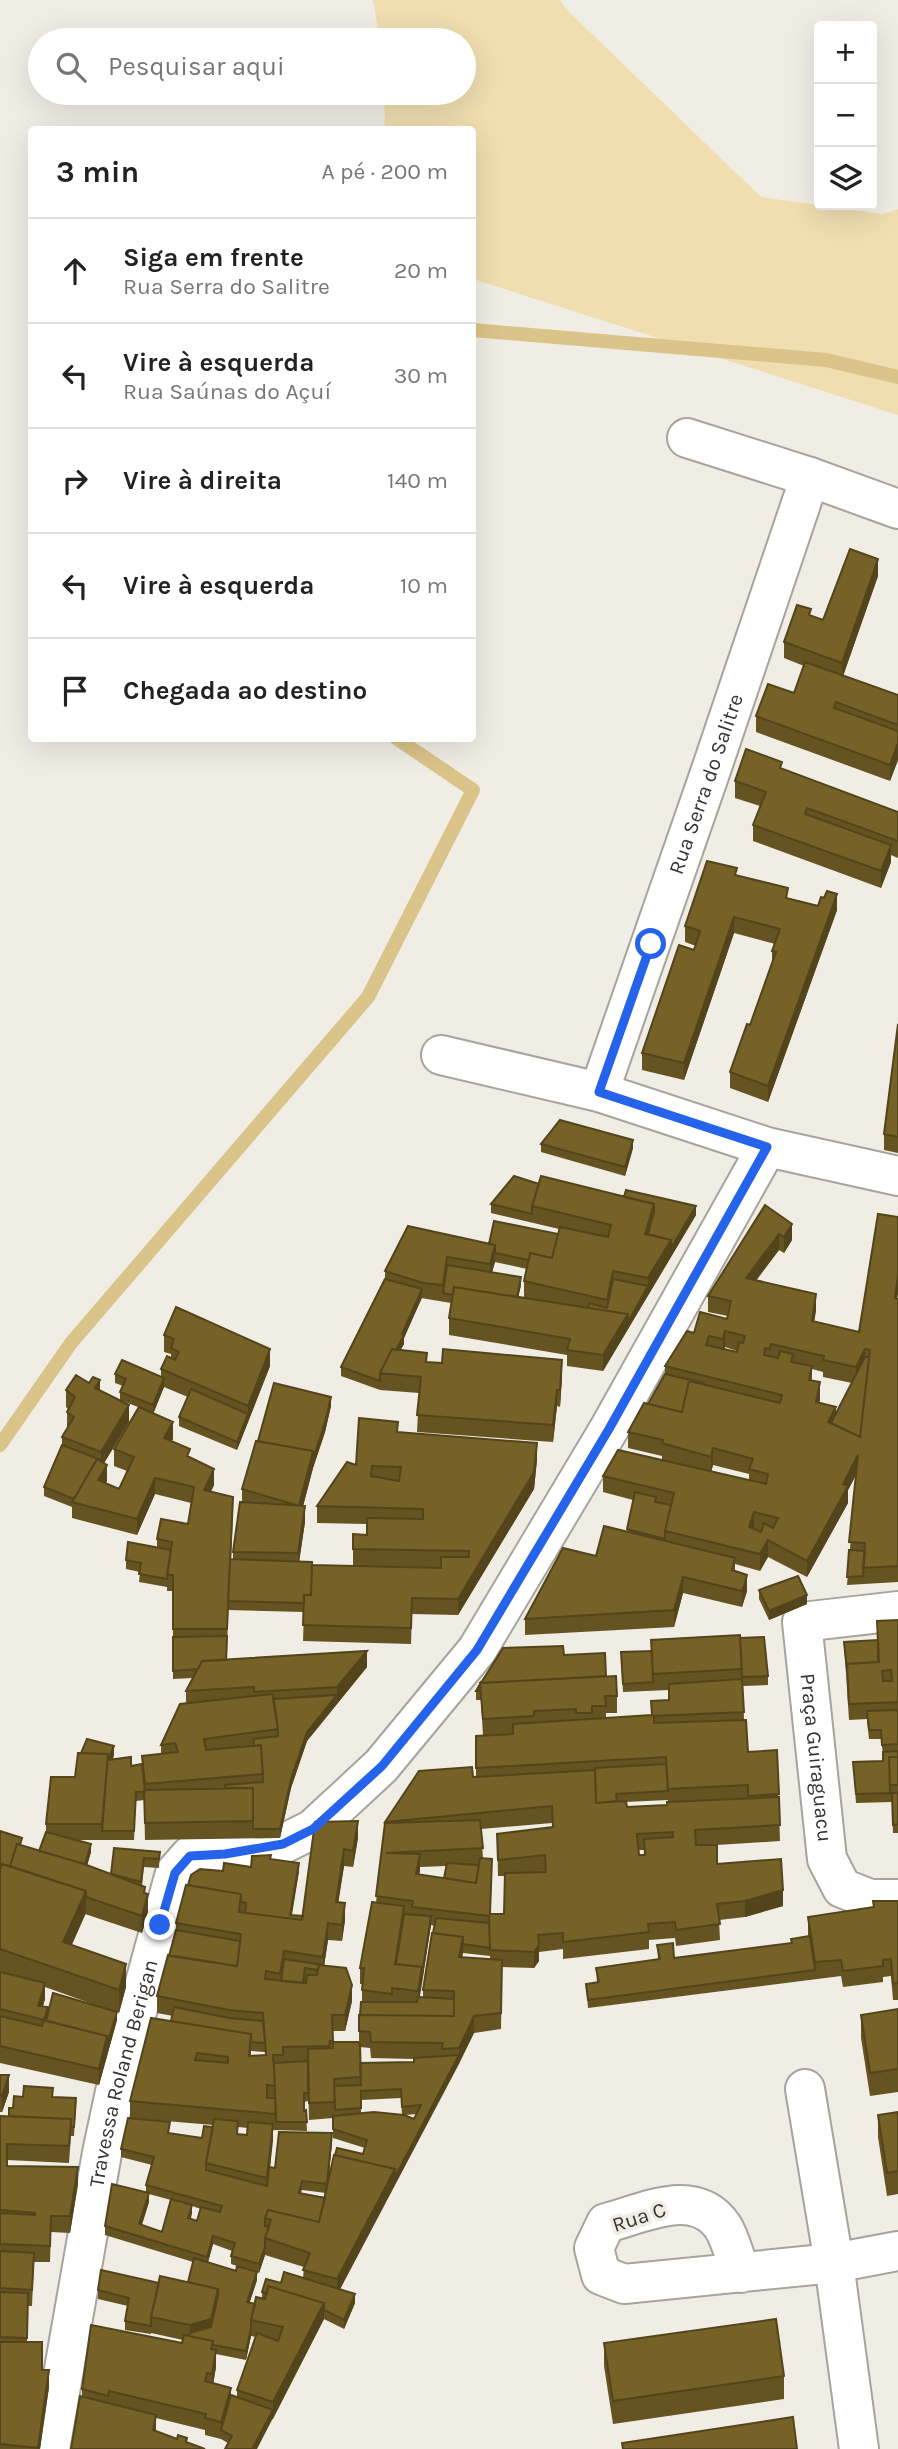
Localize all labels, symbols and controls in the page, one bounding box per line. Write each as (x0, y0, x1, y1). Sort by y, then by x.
map controls (814, 21, 877, 210)
button: + (814, 21, 877, 84)
search box (28, 28, 476, 105)
icon: search (52, 48, 90, 86)
text: Pesquisar aqui (108, 51, 285, 82)
button: − (814, 84, 877, 147)
button: layers (814, 147, 877, 210)
text: 3 min (56, 154, 139, 190)
text: A pé · 200 m (321, 158, 448, 185)
text: Siga em frente (123, 242, 304, 273)
icon: ahead (56, 252, 94, 290)
text: 20 m (394, 257, 448, 284)
text: Rua Serra do Salitre (123, 273, 330, 300)
text: Vire à esquerda (123, 347, 314, 378)
icon: left (56, 357, 94, 395)
text: 30 m (394, 362, 448, 389)
text: Rua Saúnas do Açuí (123, 378, 331, 405)
icon: right (56, 462, 94, 500)
text: Vire à direita (123, 465, 282, 496)
text: 140 m (387, 467, 448, 494)
icon: left (56, 567, 94, 605)
text: Vire à esquerda (123, 570, 314, 601)
text: 10 m (400, 572, 448, 599)
icon: arrive (56, 672, 94, 710)
text: Chegada ao destino (123, 675, 367, 706)
street label: Rua Serra do Salitre (664, 691, 748, 877)
route start (635, 928, 666, 959)
street label: Praça Guiraguacu (795, 1672, 837, 1843)
route end (144, 1909, 175, 1940)
street label: Travessa Roland Berigan (84, 1957, 163, 2189)
street label: Rua C (609, 2197, 669, 2237)

